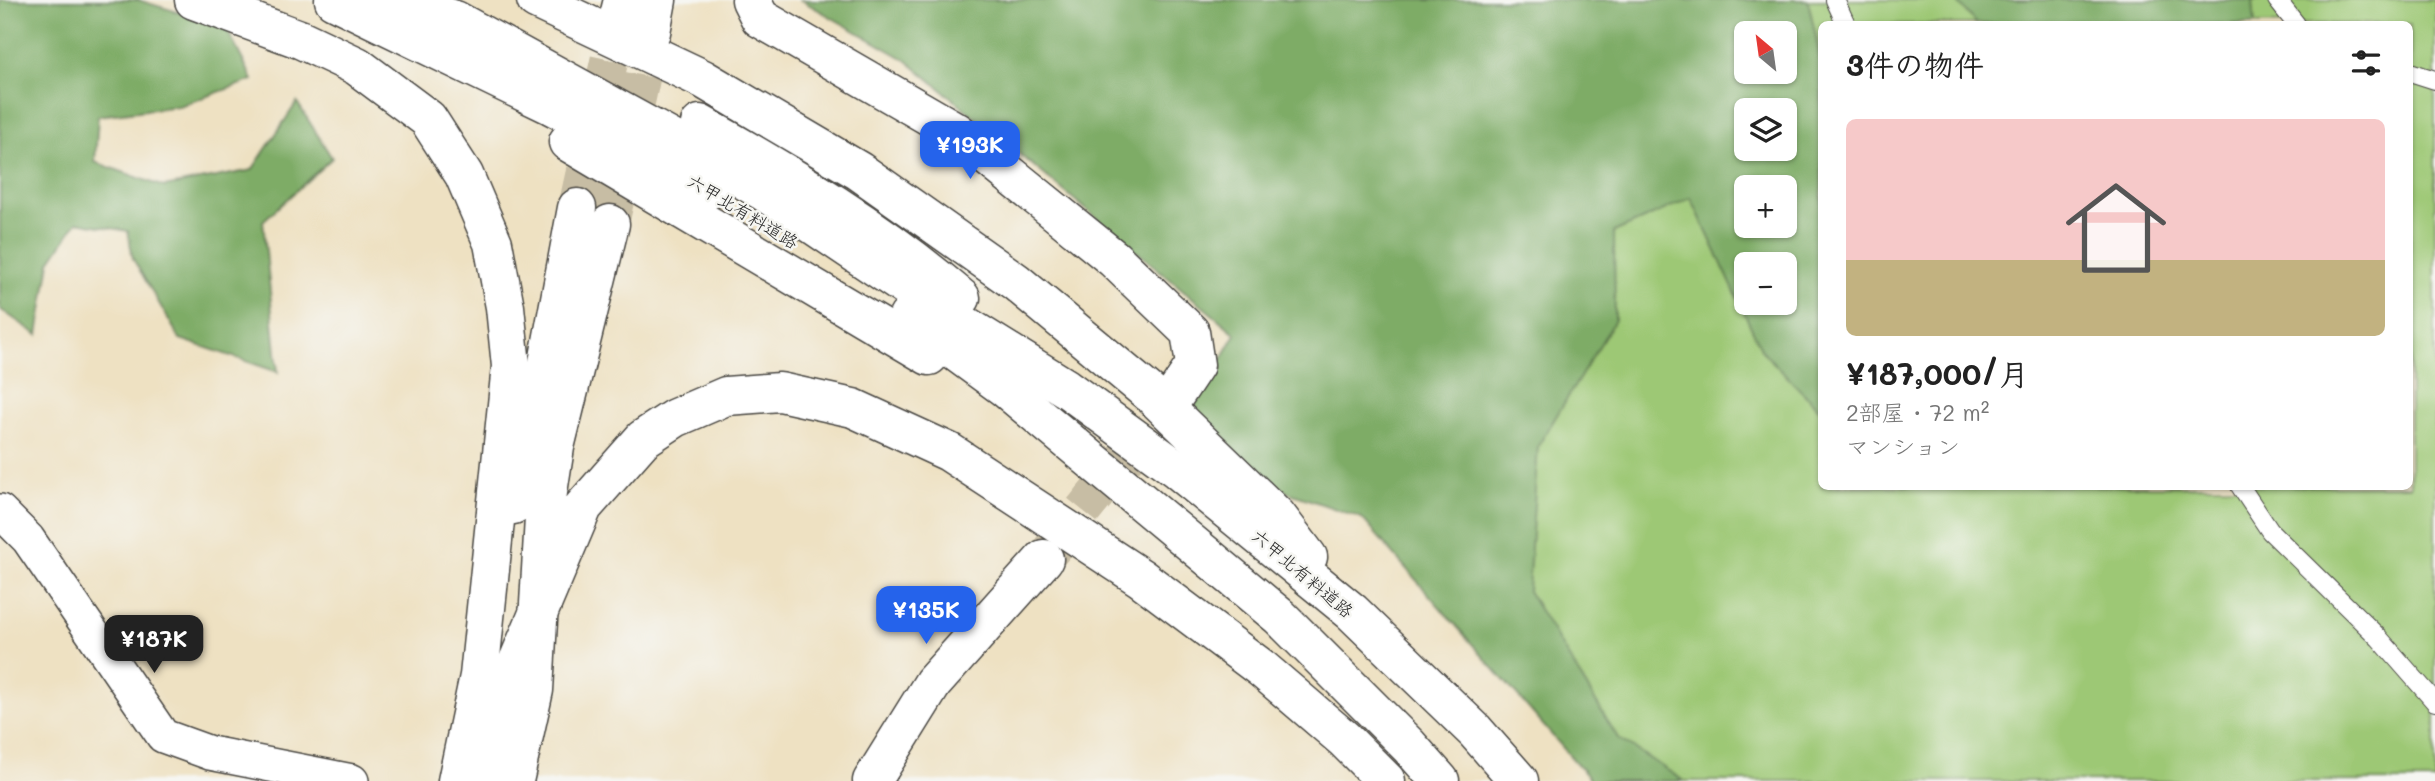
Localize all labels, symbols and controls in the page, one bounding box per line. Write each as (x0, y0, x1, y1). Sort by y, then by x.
north arrow (1734, 21, 1797, 84)
map controls (1734, 21, 1797, 315)
text: 3件の物件 (1846, 44, 1984, 84)
icon: filters (2347, 44, 2385, 82)
button: layers (1734, 98, 1797, 161)
pin: ¥193K (921, 122, 1019, 181)
text: ¥193K (936, 129, 1004, 159)
icon: home (2053, 165, 2179, 291)
street label: 六甲北有料道路 (683, 168, 803, 254)
button: + (1734, 175, 1797, 238)
button: − (1734, 252, 1797, 315)
text: ¥187,000/月 (1846, 353, 2029, 393)
text: 2部屋 · 72 m² (1846, 397, 1990, 427)
text: マンション (1846, 431, 1960, 461)
street label: 六甲北有料道路 (1247, 523, 1359, 623)
pin: ¥135K (877, 586, 975, 646)
text: ¥135K (892, 594, 960, 624)
pin: ¥187K (105, 616, 203, 675)
text: ¥187K (120, 623, 188, 653)

